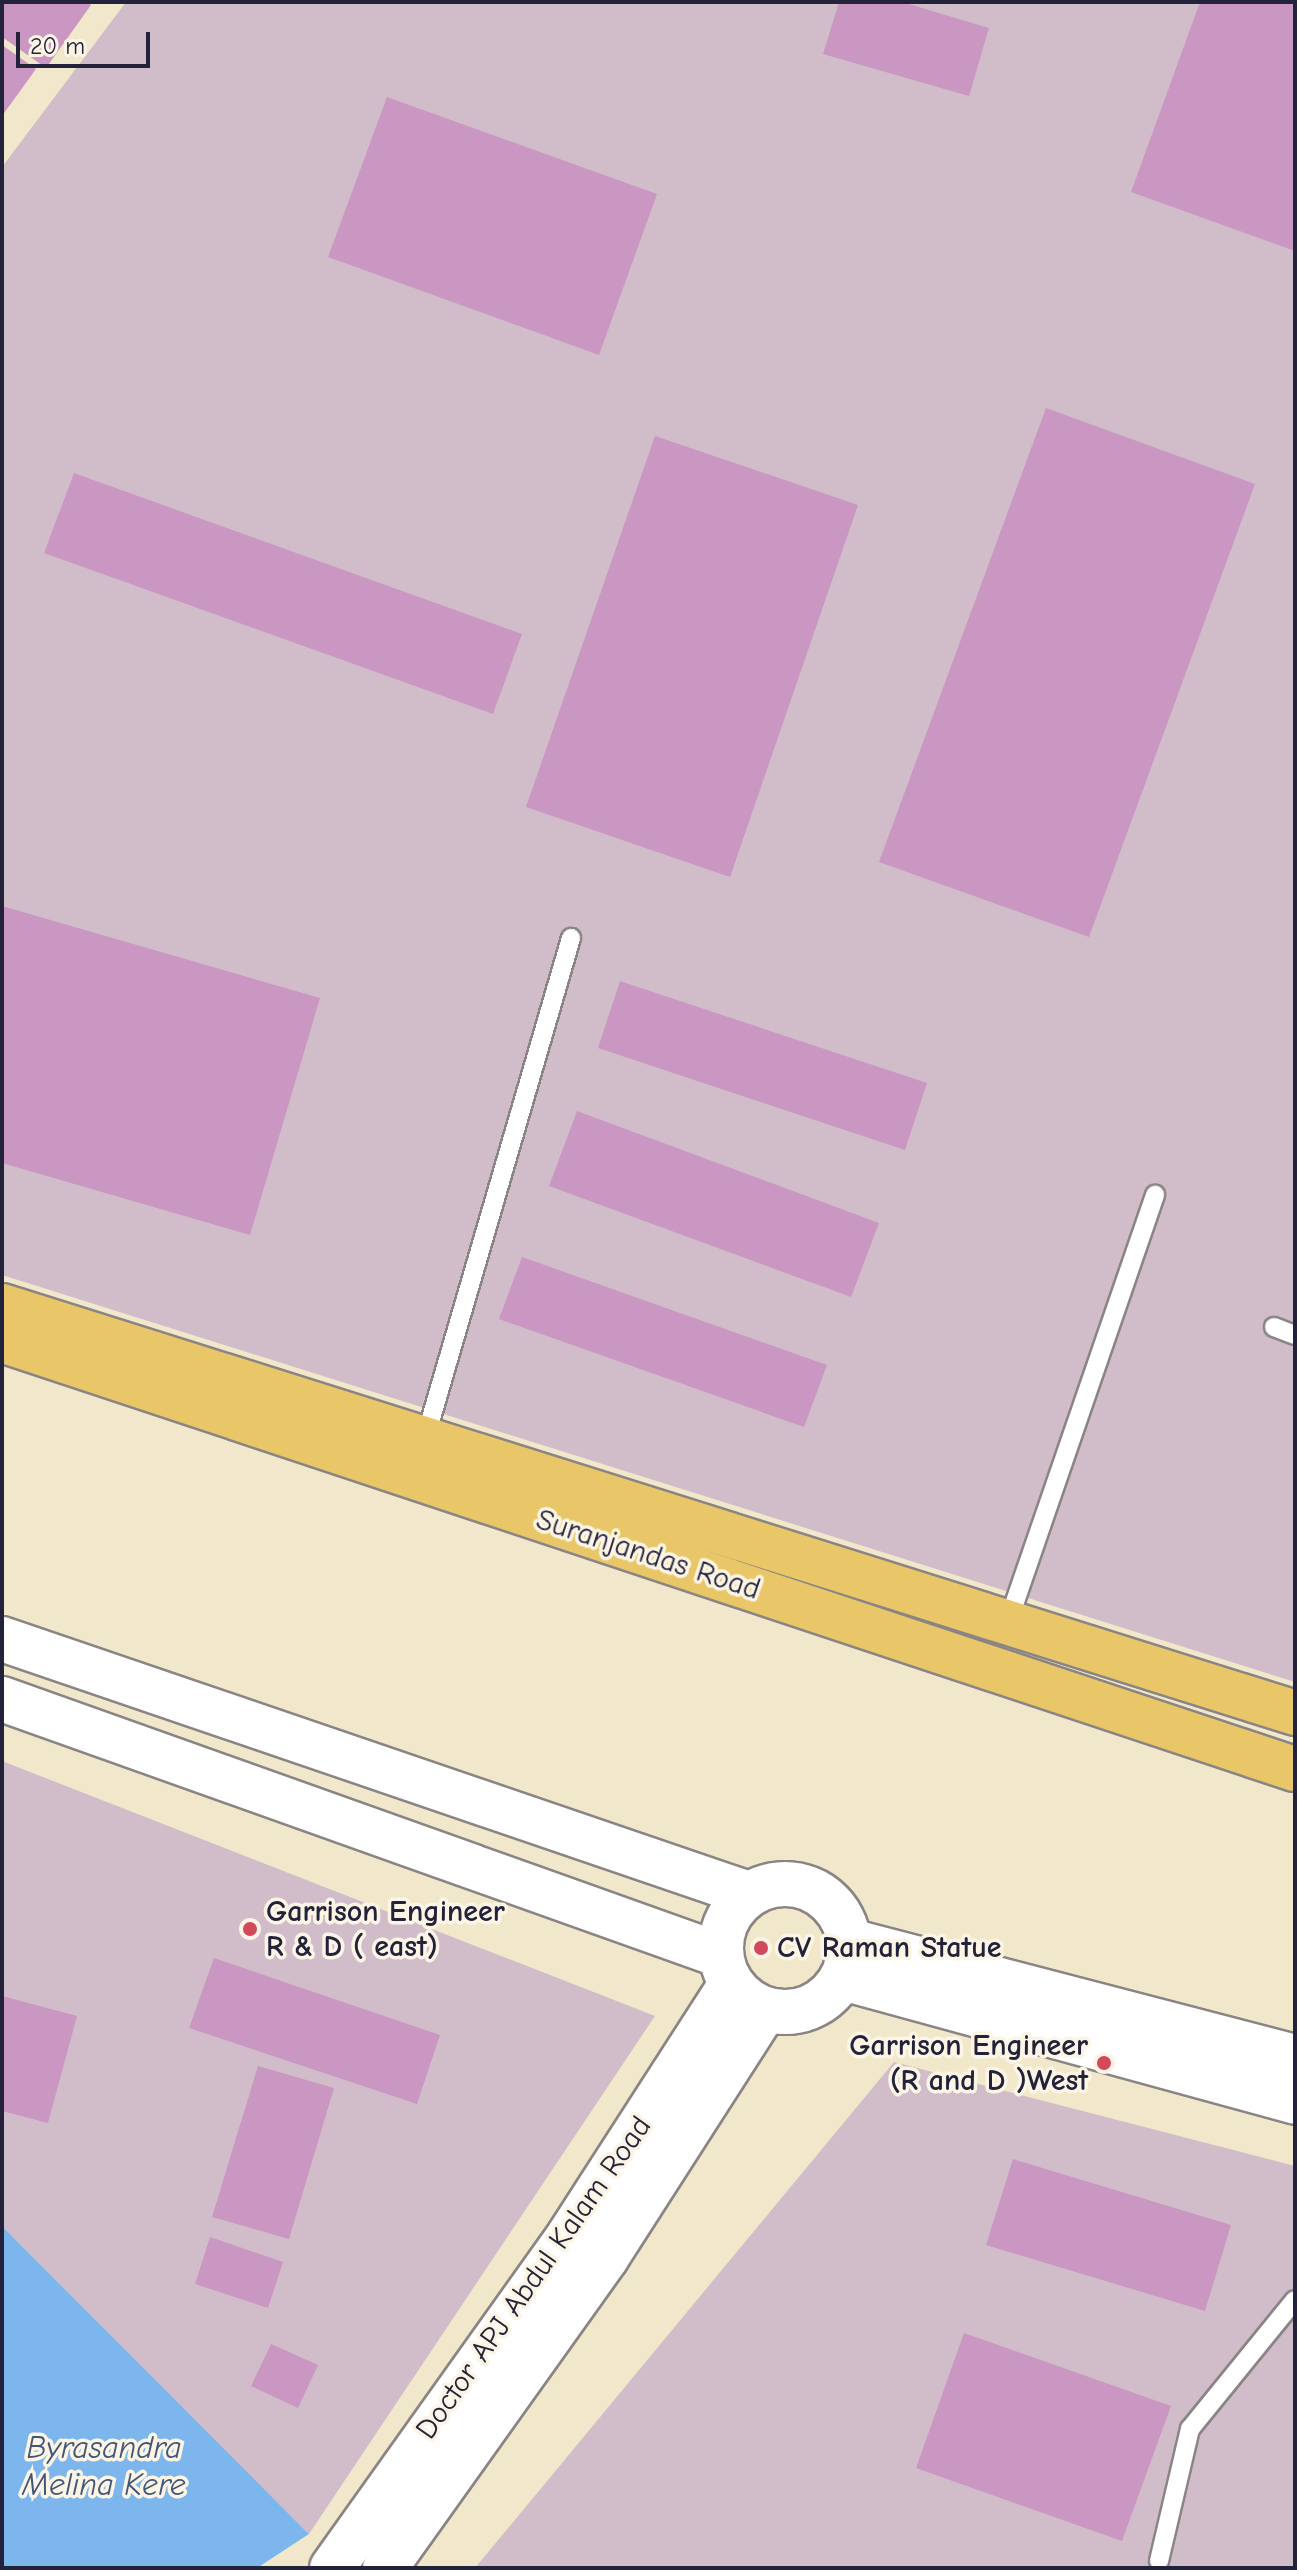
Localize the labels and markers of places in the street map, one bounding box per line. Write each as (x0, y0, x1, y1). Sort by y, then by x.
place label: Garrison Engineer R & D ( east) (266, 1894, 505, 1964)
marker: Garrison Engineer R & D ( east) (241, 1920, 259, 1938)
place label: CV Raman Statue (777, 1930, 1002, 1966)
marker: CV Raman Statue (752, 1939, 770, 1957)
place label: Garrison Engineer (R and D )West (849, 2028, 1088, 2098)
marker: Garrison Engineer (R and D )West (1095, 2054, 1113, 2072)

